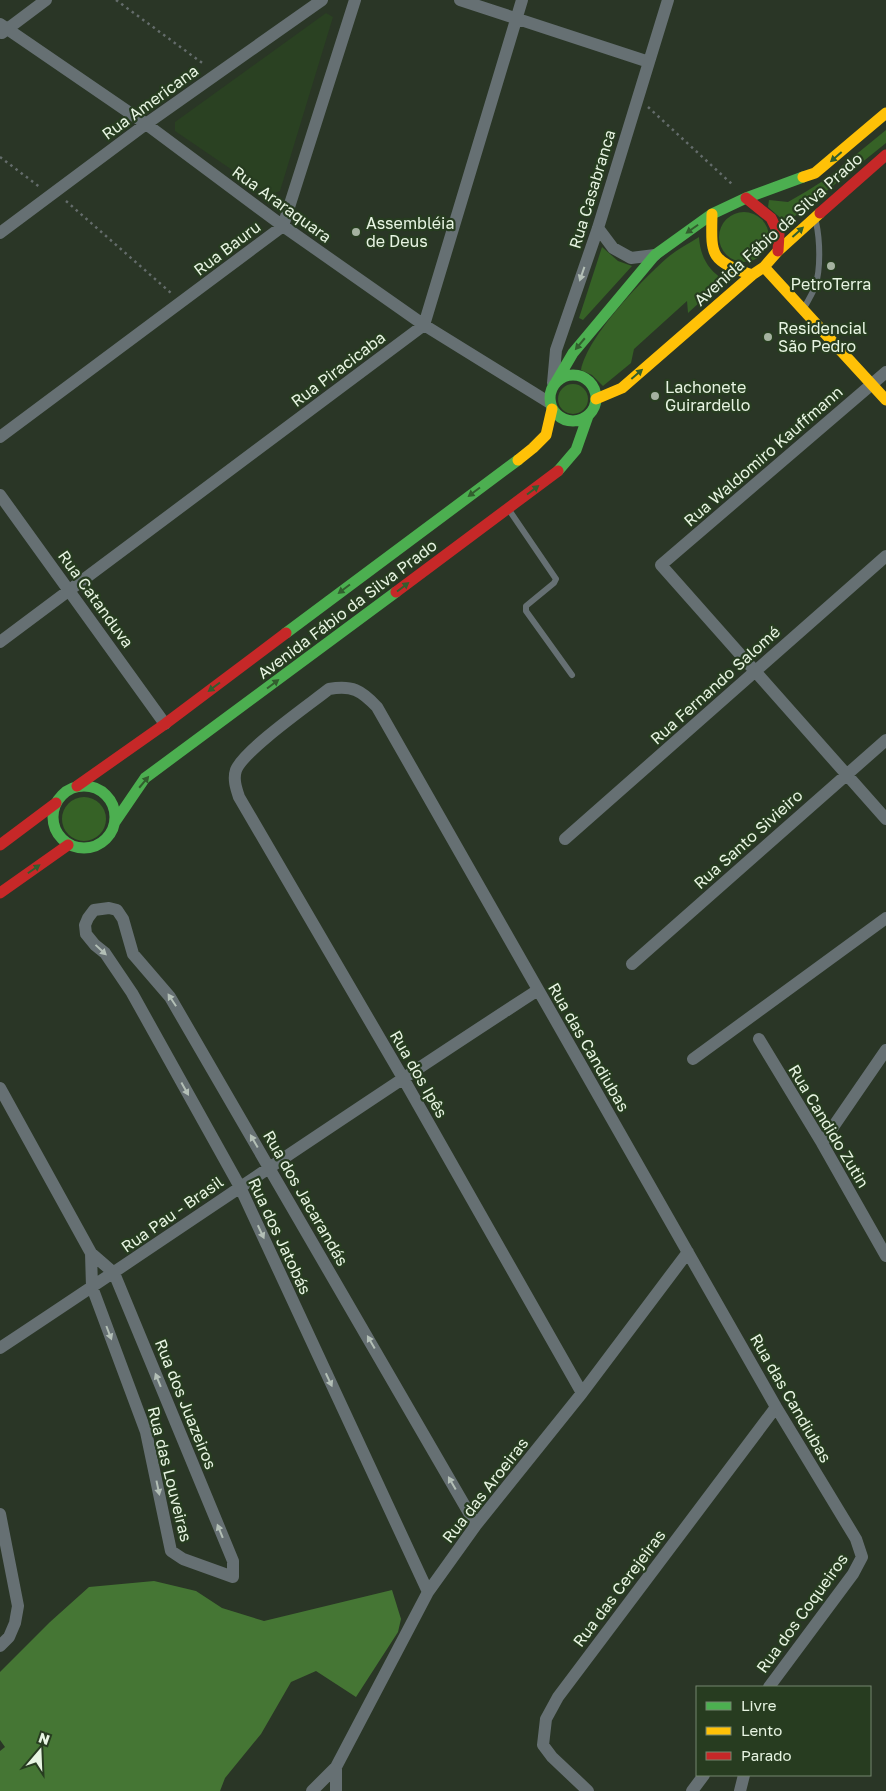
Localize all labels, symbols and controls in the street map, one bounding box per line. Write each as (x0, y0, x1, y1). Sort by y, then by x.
street label: Rua Americana (98, 60, 202, 144)
street label: Rua Casabranca (564, 127, 620, 251)
street label: Avenida Fábio da Silva Prado (690, 148, 866, 310)
one-way arrow (830, 151, 843, 162)
street label: Rua Araraquara (228, 161, 336, 247)
place label: Assembléia de Deus (366, 213, 454, 251)
street label: Rua Bauru (190, 216, 264, 280)
one-way arrow (686, 223, 699, 234)
marker: Assembléia de Deus (350, 226, 362, 238)
one-way arrow (792, 226, 804, 238)
marker: PetroTerra (825, 260, 837, 272)
one-way arrow (578, 267, 586, 282)
place label: PetroTerra (791, 274, 871, 294)
place label: Residencial São Pedro (778, 318, 867, 356)
street label: Rua Piracicaba (287, 327, 389, 411)
marker: Residencial São Pedro (762, 331, 774, 343)
one-way arrow (574, 338, 585, 351)
one-way arrow (631, 369, 644, 380)
place label: Lachonete Guirardello (665, 377, 750, 415)
street label: Rua Waldomiro Kauffmann (680, 382, 846, 530)
marker: Lachonete Guirardello (649, 390, 661, 402)
one-way arrow (526, 485, 540, 495)
one-way arrow (467, 487, 481, 497)
street label: Avenida Fábio da Silva Prado (253, 535, 441, 683)
street label: Rua Catanduva (54, 546, 138, 652)
one-way arrow (396, 582, 410, 592)
one-way arrow (338, 584, 351, 595)
street label: Rua Fernando Salomé (646, 621, 784, 749)
one-way arrow (266, 679, 280, 689)
one-way arrow (207, 682, 221, 692)
one-way arrow (138, 776, 149, 789)
street label: Rua Santo Sivieiro (690, 785, 806, 893)
one-way arrow (27, 864, 41, 874)
one-way arrow (94, 944, 106, 956)
street label: Rua das Candiubas (544, 979, 634, 1115)
one-way arrow (167, 994, 177, 1007)
street label: Rua dos Ipês (386, 1027, 452, 1121)
street label: Rua Candido Zutin (784, 1061, 874, 1191)
one-way arrow (181, 1081, 189, 1096)
street label: Rua dos Jacarandás (259, 1127, 353, 1269)
one-way arrow (250, 1134, 259, 1147)
street label: Rua Pau - Brasil (117, 1171, 227, 1257)
street label: Rua dos Jatobás (244, 1175, 316, 1297)
one-way arrow (257, 1225, 265, 1239)
one-way arrow (105, 1326, 113, 1341)
street label: Rua das Candiubas (746, 1330, 836, 1466)
one-way arrow (366, 1335, 375, 1349)
street label: Rua dos Juazeiros (151, 1336, 221, 1472)
one-way arrow (325, 1372, 334, 1387)
one-way arrow (154, 1373, 162, 1388)
street label: Rua das Louveiras (144, 1404, 196, 1544)
street label: Rua das Aroeiras (438, 1433, 532, 1547)
one-way arrow (447, 1476, 456, 1489)
one-way arrow (154, 1480, 162, 1495)
one-way arrow (216, 1523, 224, 1538)
street label: Rua das Cerejeiras (568, 1525, 670, 1651)
street label: Rua dos Coqueiros (752, 1549, 852, 1677)
legend (696, 1686, 871, 1776)
text: Livre (741, 1696, 777, 1714)
text: Lento (741, 1721, 782, 1739)
north arrow (15, 1726, 65, 1776)
text: N (37, 1728, 52, 1748)
text: Parado (741, 1746, 792, 1764)

